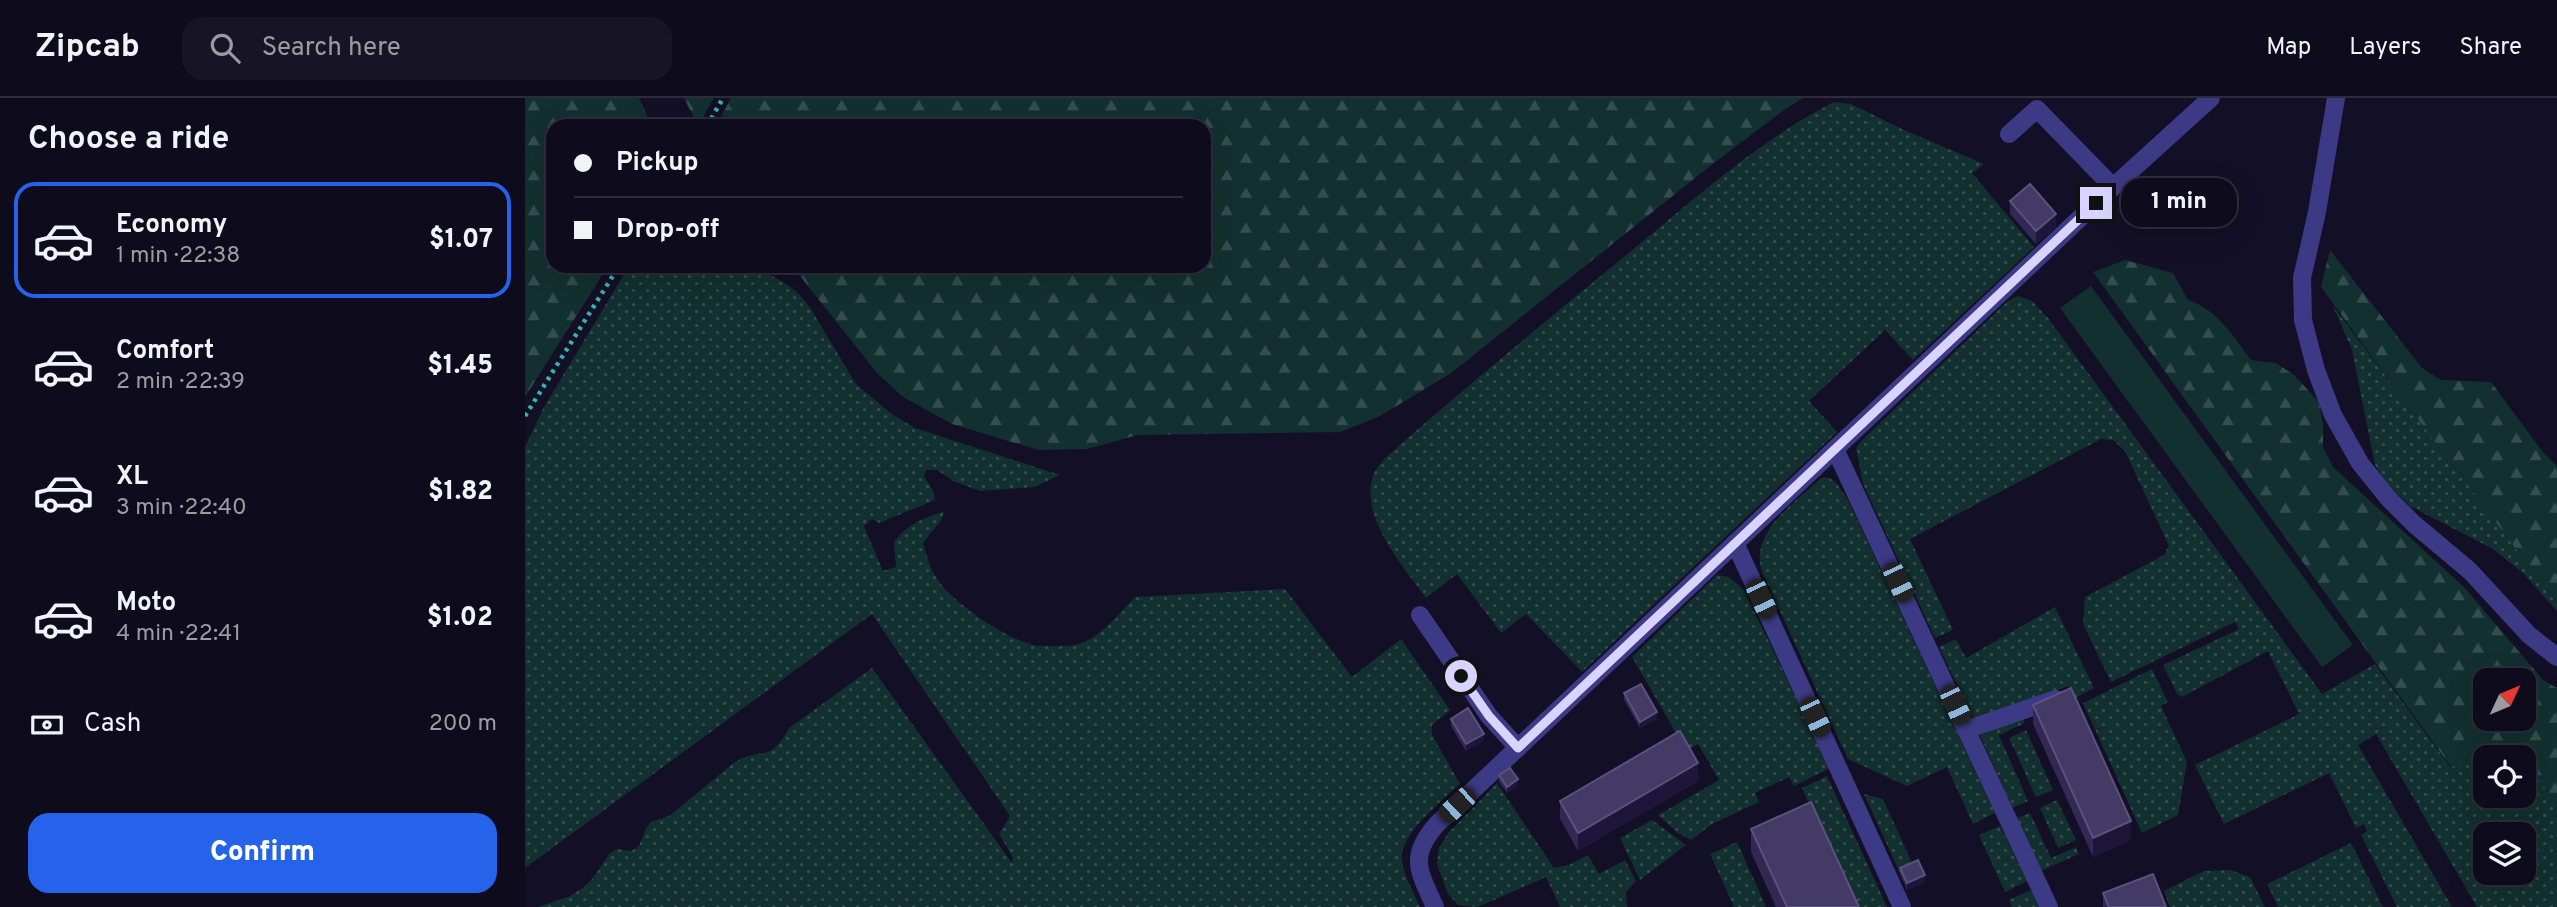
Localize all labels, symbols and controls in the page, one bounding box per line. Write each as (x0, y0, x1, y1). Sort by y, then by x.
search box (182, 17, 672, 80)
text: Zipcab (35, 27, 140, 69)
icon: search (206, 29, 244, 67)
text: Search here (262, 32, 401, 65)
text: Map (2266, 33, 2311, 63)
text: Layers (2349, 33, 2421, 63)
text: Share (2459, 33, 2522, 63)
text: Choose a ride (28, 120, 229, 160)
text: Pickup (616, 147, 699, 180)
callout: 1 min (2121, 178, 2236, 228)
route end (2080, 187, 2112, 219)
text: 1 min (2151, 188, 2207, 217)
icon: car (32, 209, 95, 272)
text: Economy (116, 209, 227, 242)
text: Drop-off (616, 214, 719, 247)
text: $1.07 (429, 224, 493, 257)
text: 1 min · 22:38 (116, 242, 240, 271)
icon: car (32, 335, 95, 398)
text: Comfort (116, 335, 214, 368)
text: $1.45 (427, 350, 493, 383)
text: 2 min · 22:39 (116, 368, 245, 397)
icon: car (32, 461, 95, 524)
text: XL (116, 461, 148, 494)
text: $1.82 (428, 476, 493, 509)
text: 3 min · 22:40 (116, 494, 247, 523)
car (1880, 559, 1917, 605)
car (1743, 576, 1780, 622)
icon: car (32, 587, 95, 650)
text: Moto (116, 587, 176, 620)
text: $1.02 (427, 602, 493, 635)
text: 4 min · 22:41 (116, 620, 241, 649)
route start (1445, 660, 1477, 692)
north arrow (2473, 668, 2536, 732)
map controls (2473, 668, 2536, 885)
car (1937, 682, 1974, 728)
car (1797, 694, 1834, 740)
icon: cash (28, 706, 66, 744)
text: Cash (84, 708, 141, 741)
text: 200 m (429, 710, 497, 739)
button: locate (2473, 745, 2536, 808)
car (1435, 783, 1480, 827)
button: Confirm (28, 813, 497, 893)
button: layers (2473, 822, 2536, 885)

